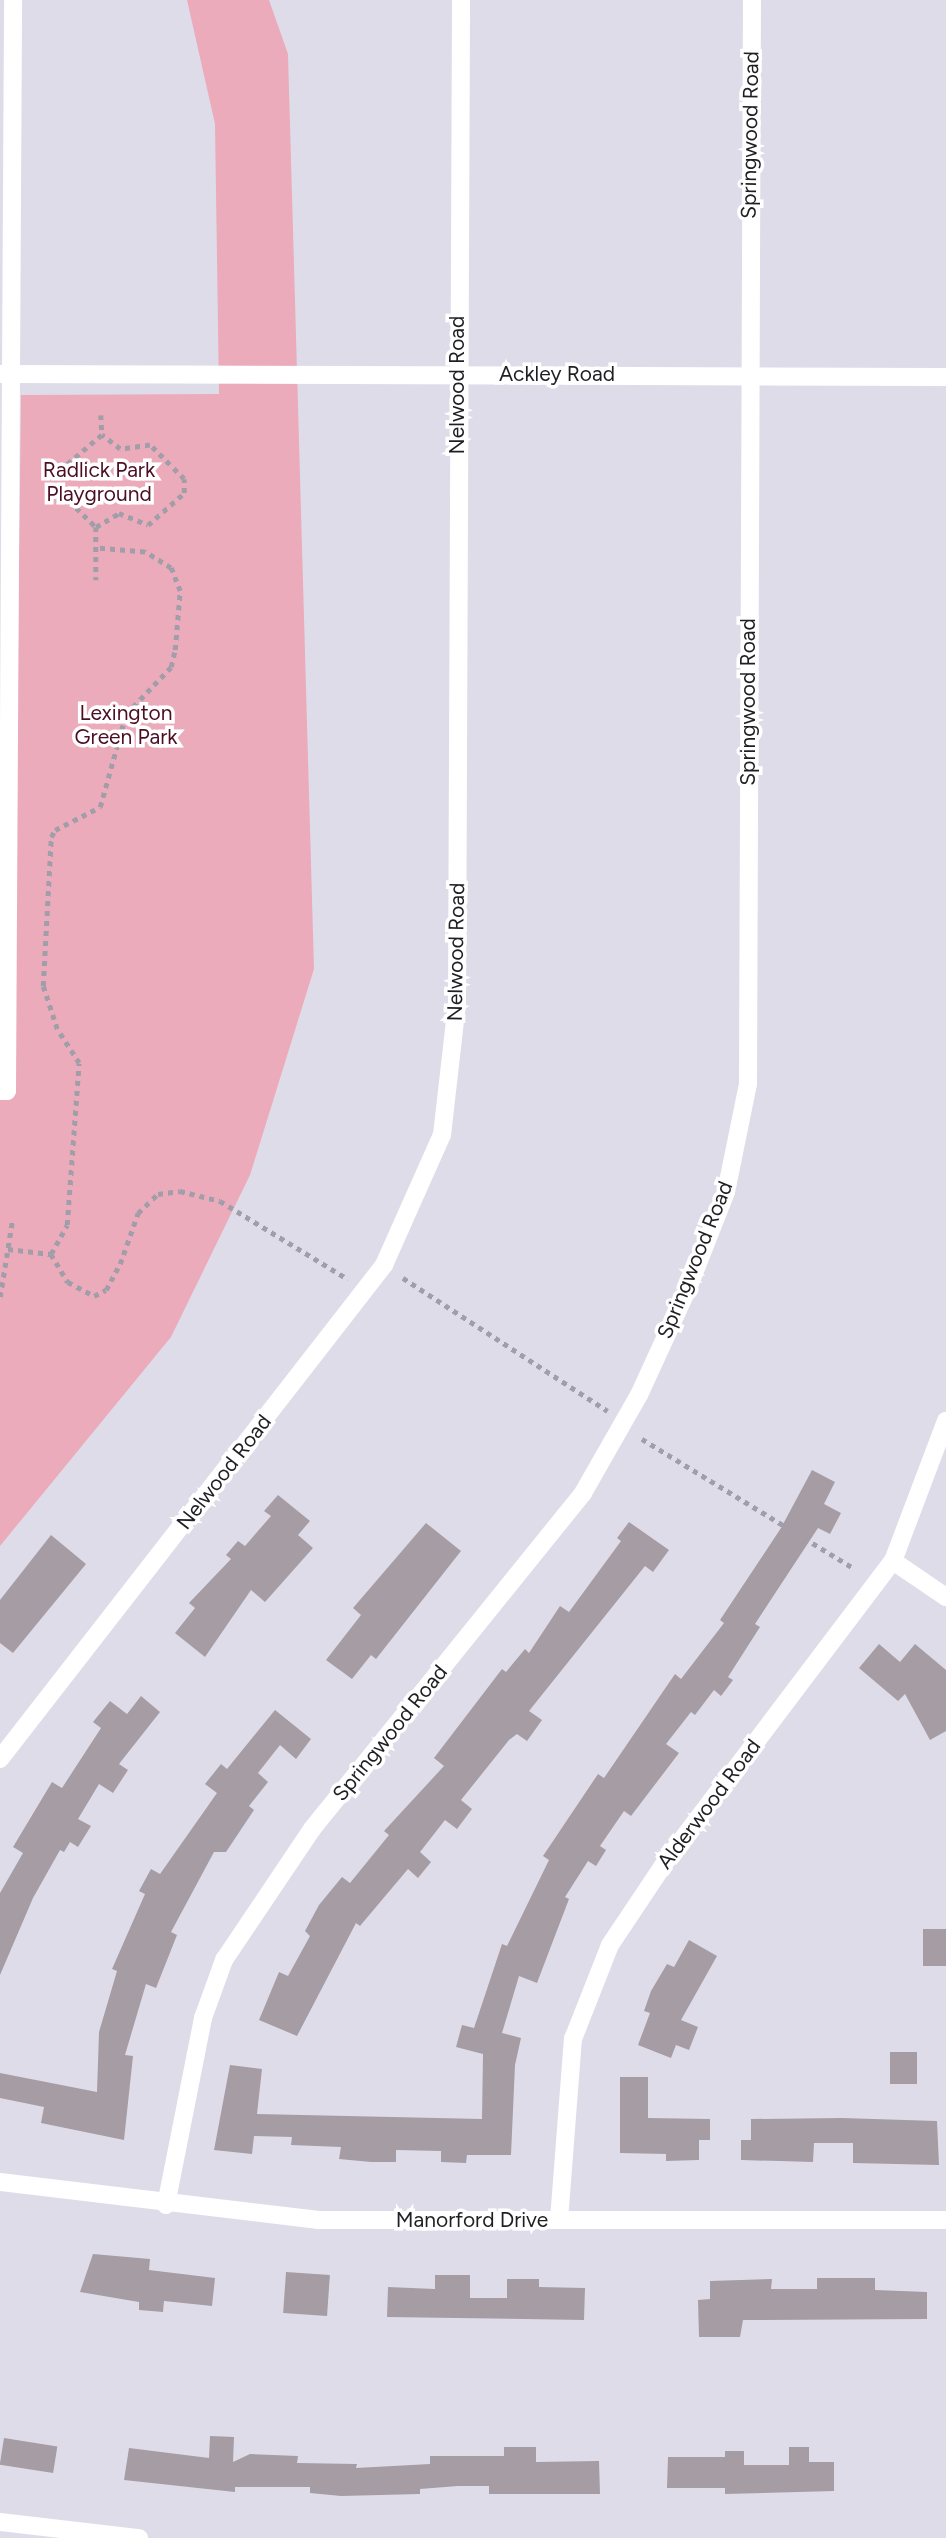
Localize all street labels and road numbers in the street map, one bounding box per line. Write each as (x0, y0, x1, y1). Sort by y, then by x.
street label: Springwood Road (736, 51, 764, 219)
street label: Nelwood Road (444, 316, 470, 454)
street label: Ackley Road (499, 361, 615, 387)
street label: Springwood Road (735, 618, 761, 786)
street label: Nelwood Road (442, 882, 470, 1022)
street label: Springwood Road (652, 1178, 738, 1342)
street label: Nelwood Road (171, 1410, 277, 1534)
street label: Springwood Road (327, 1660, 453, 1806)
street label: Alderwood Road (652, 1734, 766, 1874)
street label: Manorford Drive (396, 2207, 548, 2233)

